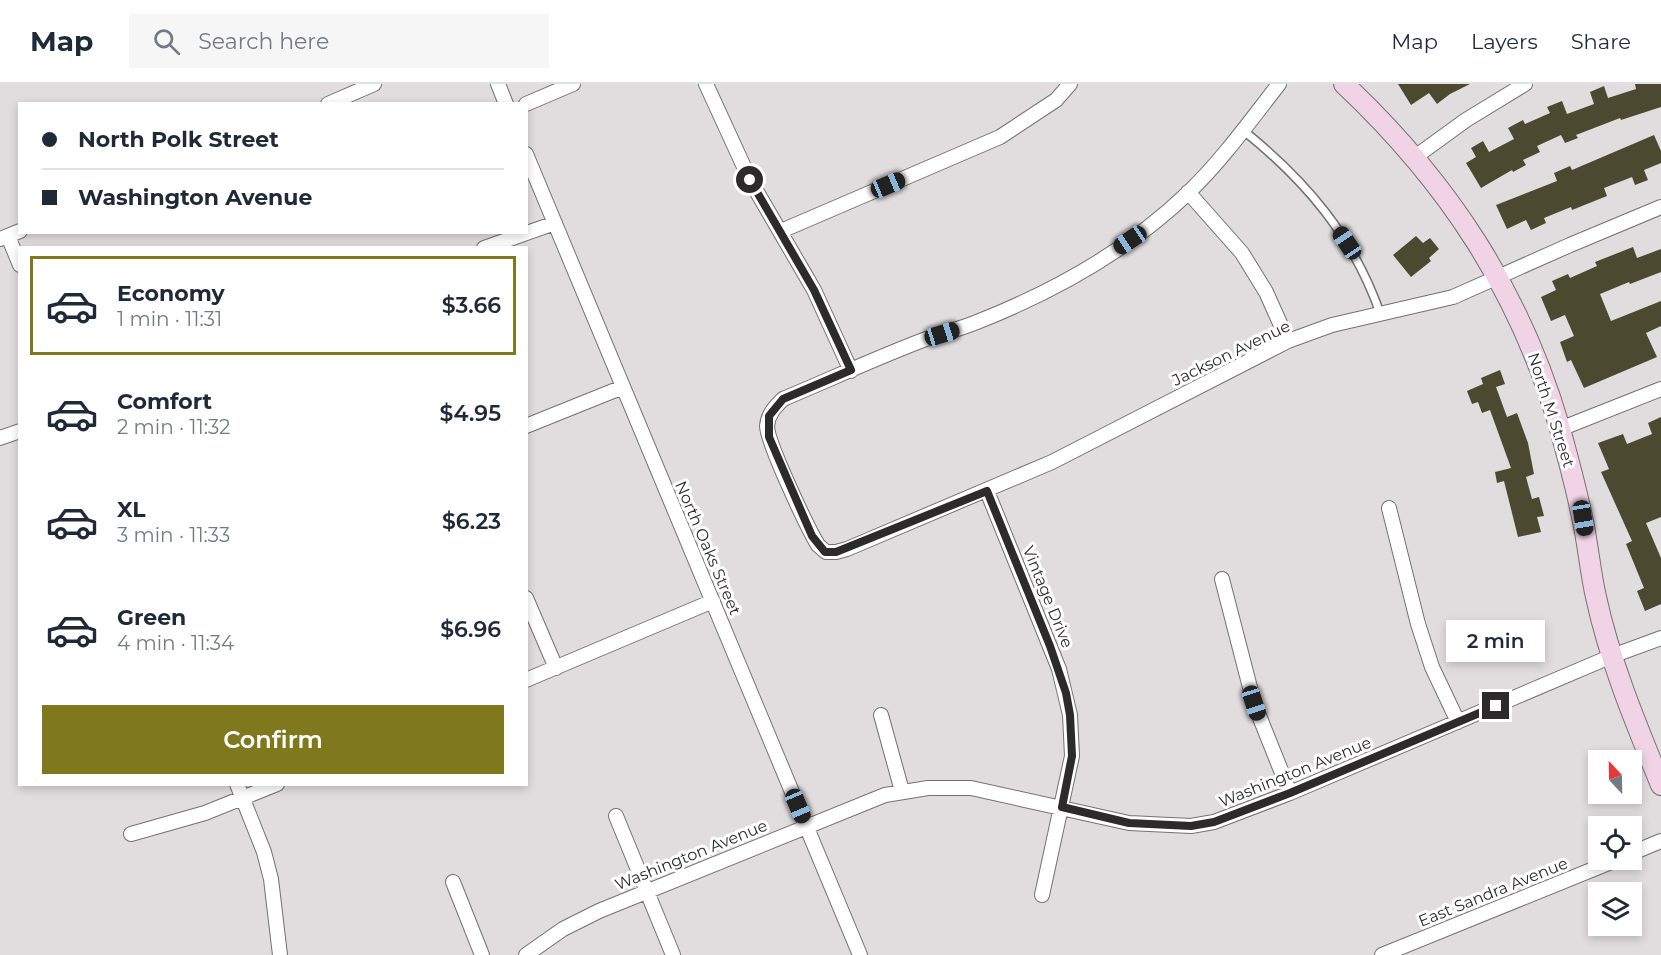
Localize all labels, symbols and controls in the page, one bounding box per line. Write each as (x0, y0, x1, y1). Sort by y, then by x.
search box (129, 14, 549, 68)
text: Map (30, 24, 93, 58)
icon: search (150, 25, 183, 58)
text: Search here (198, 28, 329, 55)
text: Map (1391, 29, 1438, 54)
text: Layers (1471, 29, 1538, 54)
text: Share (1571, 29, 1631, 54)
text: North Polk Street (78, 126, 279, 153)
route start (736, 166, 763, 193)
car (868, 170, 908, 200)
text: Washington Avenue (78, 184, 312, 211)
car (1110, 222, 1150, 258)
car (1329, 223, 1365, 263)
icon: car (45, 279, 99, 333)
text: Economy (117, 280, 225, 307)
text: $3.66 (442, 292, 501, 319)
text: 1 min · 11:31 (117, 307, 222, 331)
street label: Jackson Avenue (1168, 316, 1293, 390)
car (922, 320, 962, 348)
street label: North M Street (1524, 350, 1579, 470)
icon: car (45, 387, 99, 441)
text: Comfort (117, 388, 212, 415)
text: $4.95 (440, 400, 501, 427)
text: 2 min · 11:32 (117, 415, 230, 439)
street label: North Oaks Street (671, 478, 745, 618)
icon: car (45, 495, 99, 549)
text: XL (117, 496, 146, 523)
car (1571, 499, 1595, 537)
text: $6.23 (442, 508, 501, 535)
text: 3 min · 11:33 (117, 523, 230, 547)
street label: Vintage Drive (1019, 543, 1077, 651)
icon: car (45, 603, 99, 657)
text: Green (117, 604, 186, 631)
text: $6.96 (440, 616, 501, 643)
callout: 2 min (1446, 619, 1546, 661)
text: 2 min (1467, 629, 1524, 653)
text: 4 min · 11:34 (117, 631, 234, 655)
car (1240, 683, 1268, 723)
route end (1482, 692, 1509, 719)
button: Confirm (42, 705, 504, 774)
street label: Washington Avenue (1216, 733, 1374, 811)
north arrow (1588, 750, 1642, 804)
map controls (1588, 750, 1642, 936)
car (783, 786, 813, 826)
street label: Washington Avenue (612, 816, 770, 894)
button: locate (1588, 816, 1642, 870)
street label: East Sandra Avenue (1416, 853, 1570, 931)
button: layers (1588, 882, 1642, 936)

